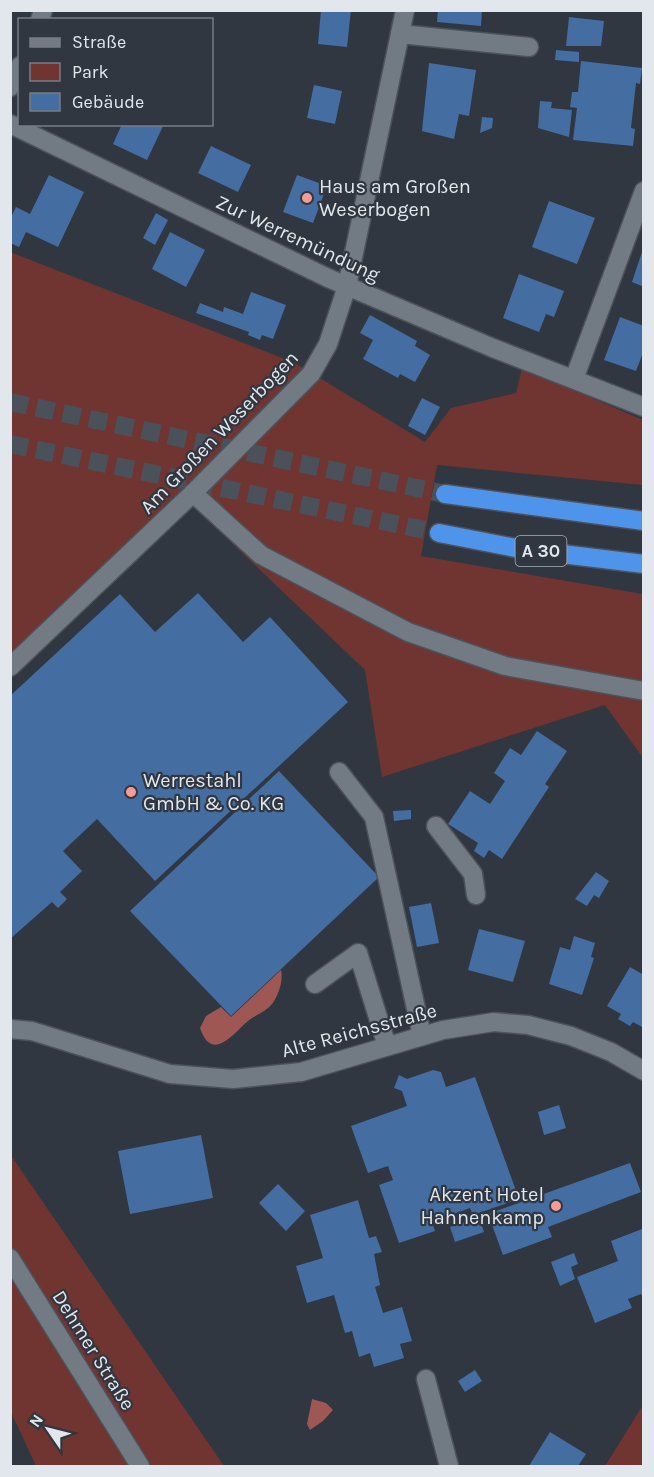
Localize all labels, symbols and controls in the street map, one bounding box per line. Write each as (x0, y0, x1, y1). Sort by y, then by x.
legend (18, 18, 213, 126)
text: Straße (72, 31, 126, 53)
text: Park (72, 61, 109, 83)
text: Gebäude (72, 91, 144, 113)
place label: Haus am Großen Weserbogen (319, 175, 471, 221)
street label: Zur Werremündung (212, 190, 383, 287)
marker: Haus am Großen Weserbogen (300, 191, 314, 205)
street label: Am Großen Weserbogen (136, 346, 303, 518)
road number: A 30 (516, 536, 566, 566)
place label: Werrestahl GmbH & Co. KG (143, 769, 284, 815)
marker: Werrestahl GmbH & Co. KG (124, 785, 138, 799)
street label: Alte Reichsstraße (279, 999, 439, 1062)
place label: Akzent Hotel Hahnenkamp (420, 1183, 544, 1229)
marker: Akzent Hotel Hahnenkamp (549, 1199, 563, 1213)
street label: Dehmer Straße (48, 1286, 140, 1414)
north arrow (18, 1399, 78, 1459)
text: N (25, 1411, 47, 1431)

